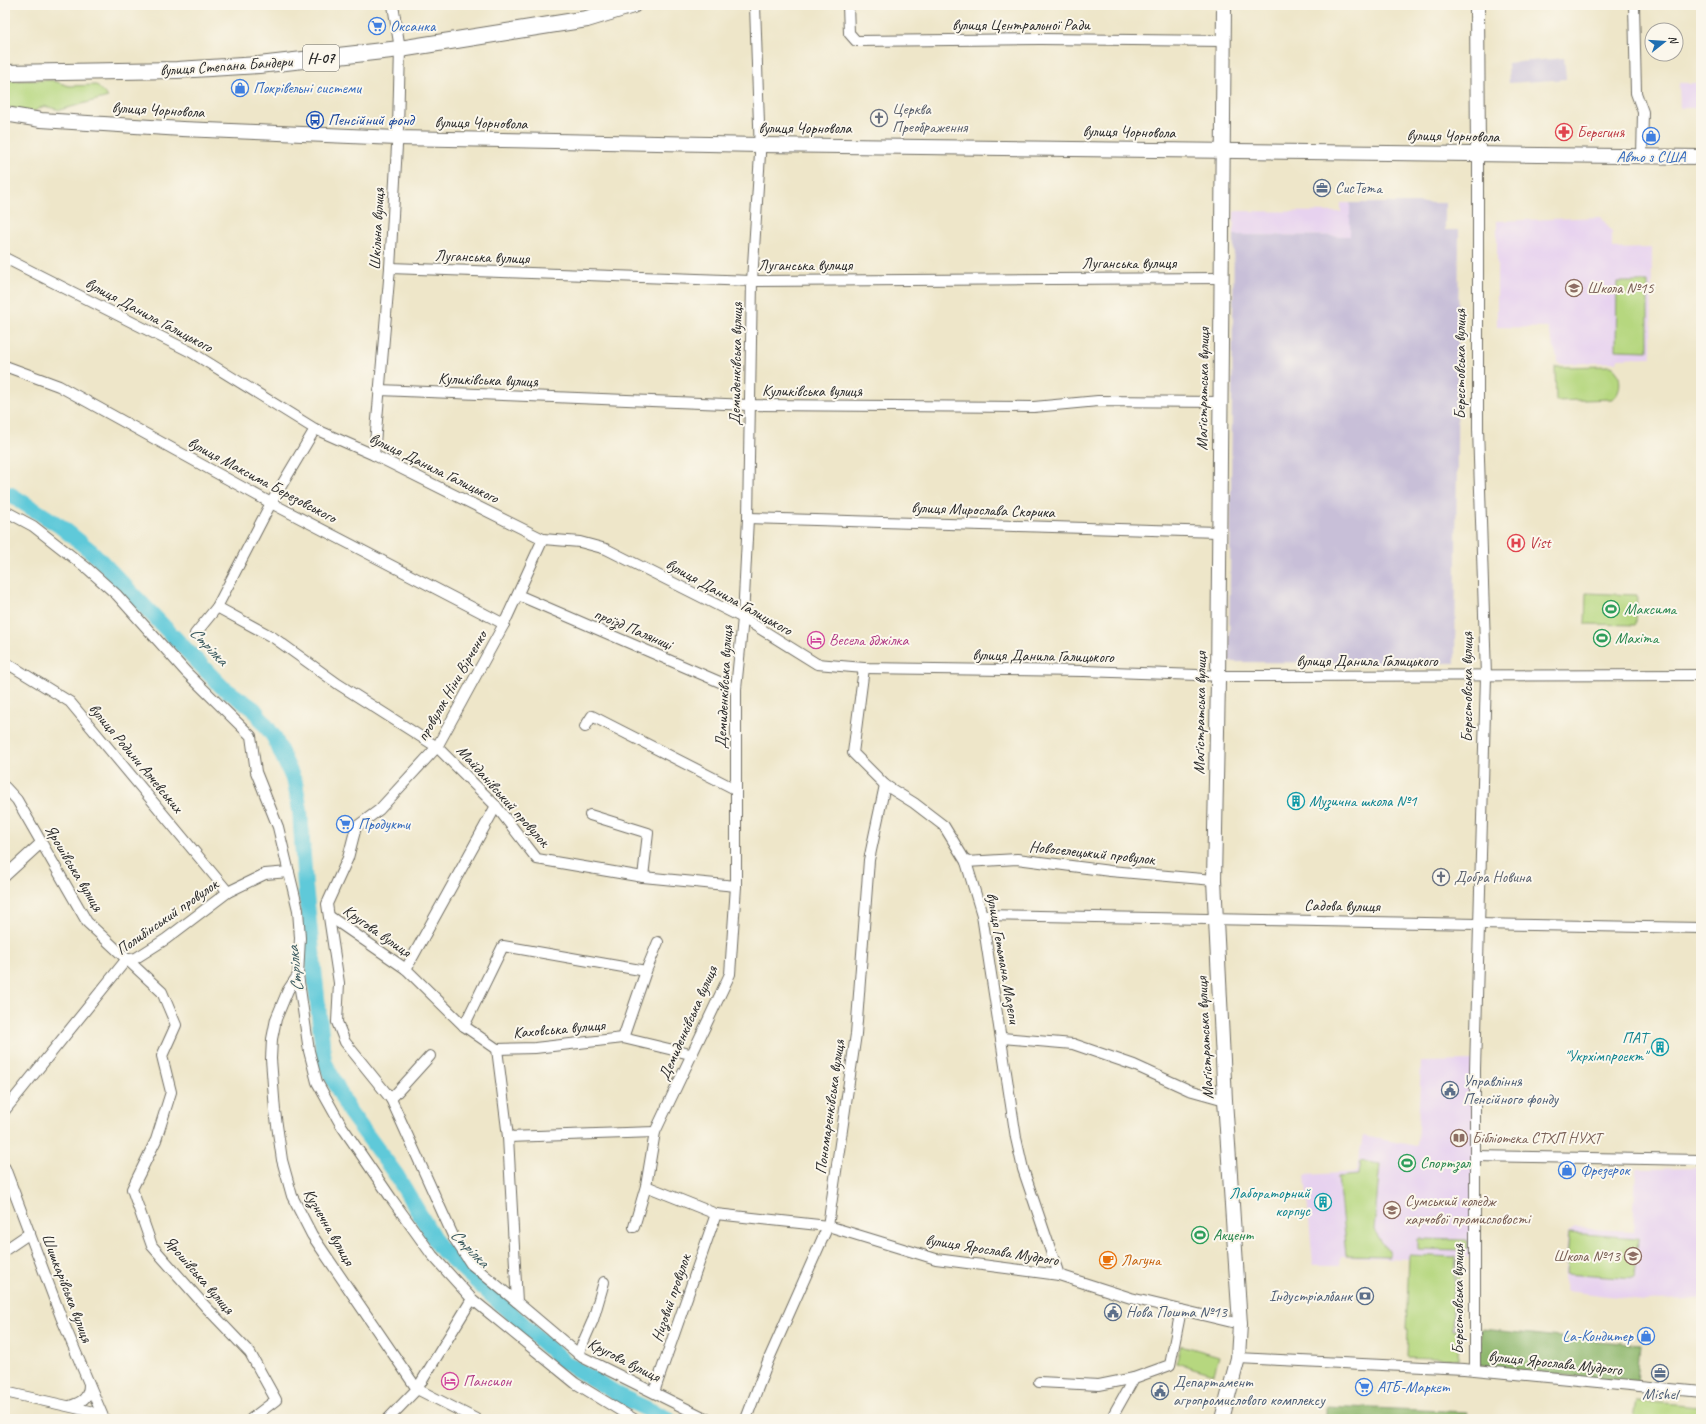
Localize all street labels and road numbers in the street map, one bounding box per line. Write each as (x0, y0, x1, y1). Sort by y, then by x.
street label: вулиця Центральної Ради (952, 15, 1091, 35)
road number: Н-07 (303, 45, 339, 71)
street label: вулиця Степана Бандери (159, 51, 294, 81)
street label: вулиця Чорновола (111, 98, 206, 122)
street label: вулиця Чорновола (434, 112, 529, 134)
street label: вулиця Чорновола (759, 118, 852, 138)
street label: вулиця Чорновола (1082, 121, 1177, 143)
street label: вулиця Чорновола (1406, 125, 1501, 147)
street label: Шкільна вулиця (365, 186, 389, 271)
street label: Луганська вулиця (434, 245, 531, 269)
street label: Луганська вулиця (1082, 253, 1178, 273)
street label: Луганська вулиця (758, 255, 854, 275)
street label: вулиця Данила Галицького (82, 273, 217, 358)
street label: Демиденківська вулиця (725, 301, 747, 426)
street label: Берестовська вулиця (1450, 308, 1470, 419)
street label: Маґістратська вулиця (1192, 326, 1214, 450)
street label: Куликівська вулиця (438, 368, 539, 392)
street label: Куликівська вулиця (762, 381, 863, 401)
street label: вулиця Данила Галицького (366, 428, 503, 509)
street label: вулиця Максима Березовського (184, 432, 342, 529)
street label: вулиця Мирослава Скорика (911, 498, 1056, 523)
street label: вулиця Данила Галицького (662, 554, 797, 641)
street label: проїзд Паляниці (591, 604, 677, 655)
street label: Демиденківська вулиця (711, 624, 737, 749)
street label: провулок Ніни Вірченко (412, 625, 493, 745)
street label: Берестовська вулиця (1457, 631, 1477, 742)
street label: вулиця Данила Галицького (972, 645, 1115, 667)
street label: Маґістратська вулиця (1189, 650, 1211, 774)
street label: вулиця Данила Галицького (1296, 651, 1439, 671)
street label: вулиця Родини Алчевських (84, 699, 189, 818)
street label: Майданівський провулок (452, 741, 555, 852)
street label: Ярошівська вулиця (40, 821, 108, 916)
street label: Новоселецький провулок (1028, 836, 1157, 870)
street label: Полибінський провулок (112, 874, 223, 960)
street label: вулиця Гетьмана Мазепи (982, 891, 1025, 1026)
street label: Садова вулиця (1304, 895, 1381, 917)
street label: Кругова вулиця (339, 900, 416, 963)
street label: Демиденківська вулиця (654, 961, 723, 1083)
street label: Маґістратська вулиця (1192, 975, 1218, 1100)
street label: Каховська вулиця (512, 1015, 607, 1043)
street label: Пономаренківська вулиця (811, 1037, 850, 1176)
street label: Кузнечна вулиця (299, 1185, 360, 1270)
street label: вулиця Ярослава Мудрого (924, 1230, 1061, 1271)
street label: Шишкарівська вулиця (37, 1231, 97, 1346)
street label: Ярошівська вулиця (159, 1232, 239, 1319)
street label: Берестовська вулиця (1448, 1243, 1468, 1354)
street label: Низовий провулок (647, 1251, 696, 1344)
street label: Кругова вулиця (584, 1333, 665, 1387)
street label: вулиця Ярослава Мудрого (1487, 1346, 1624, 1380)

